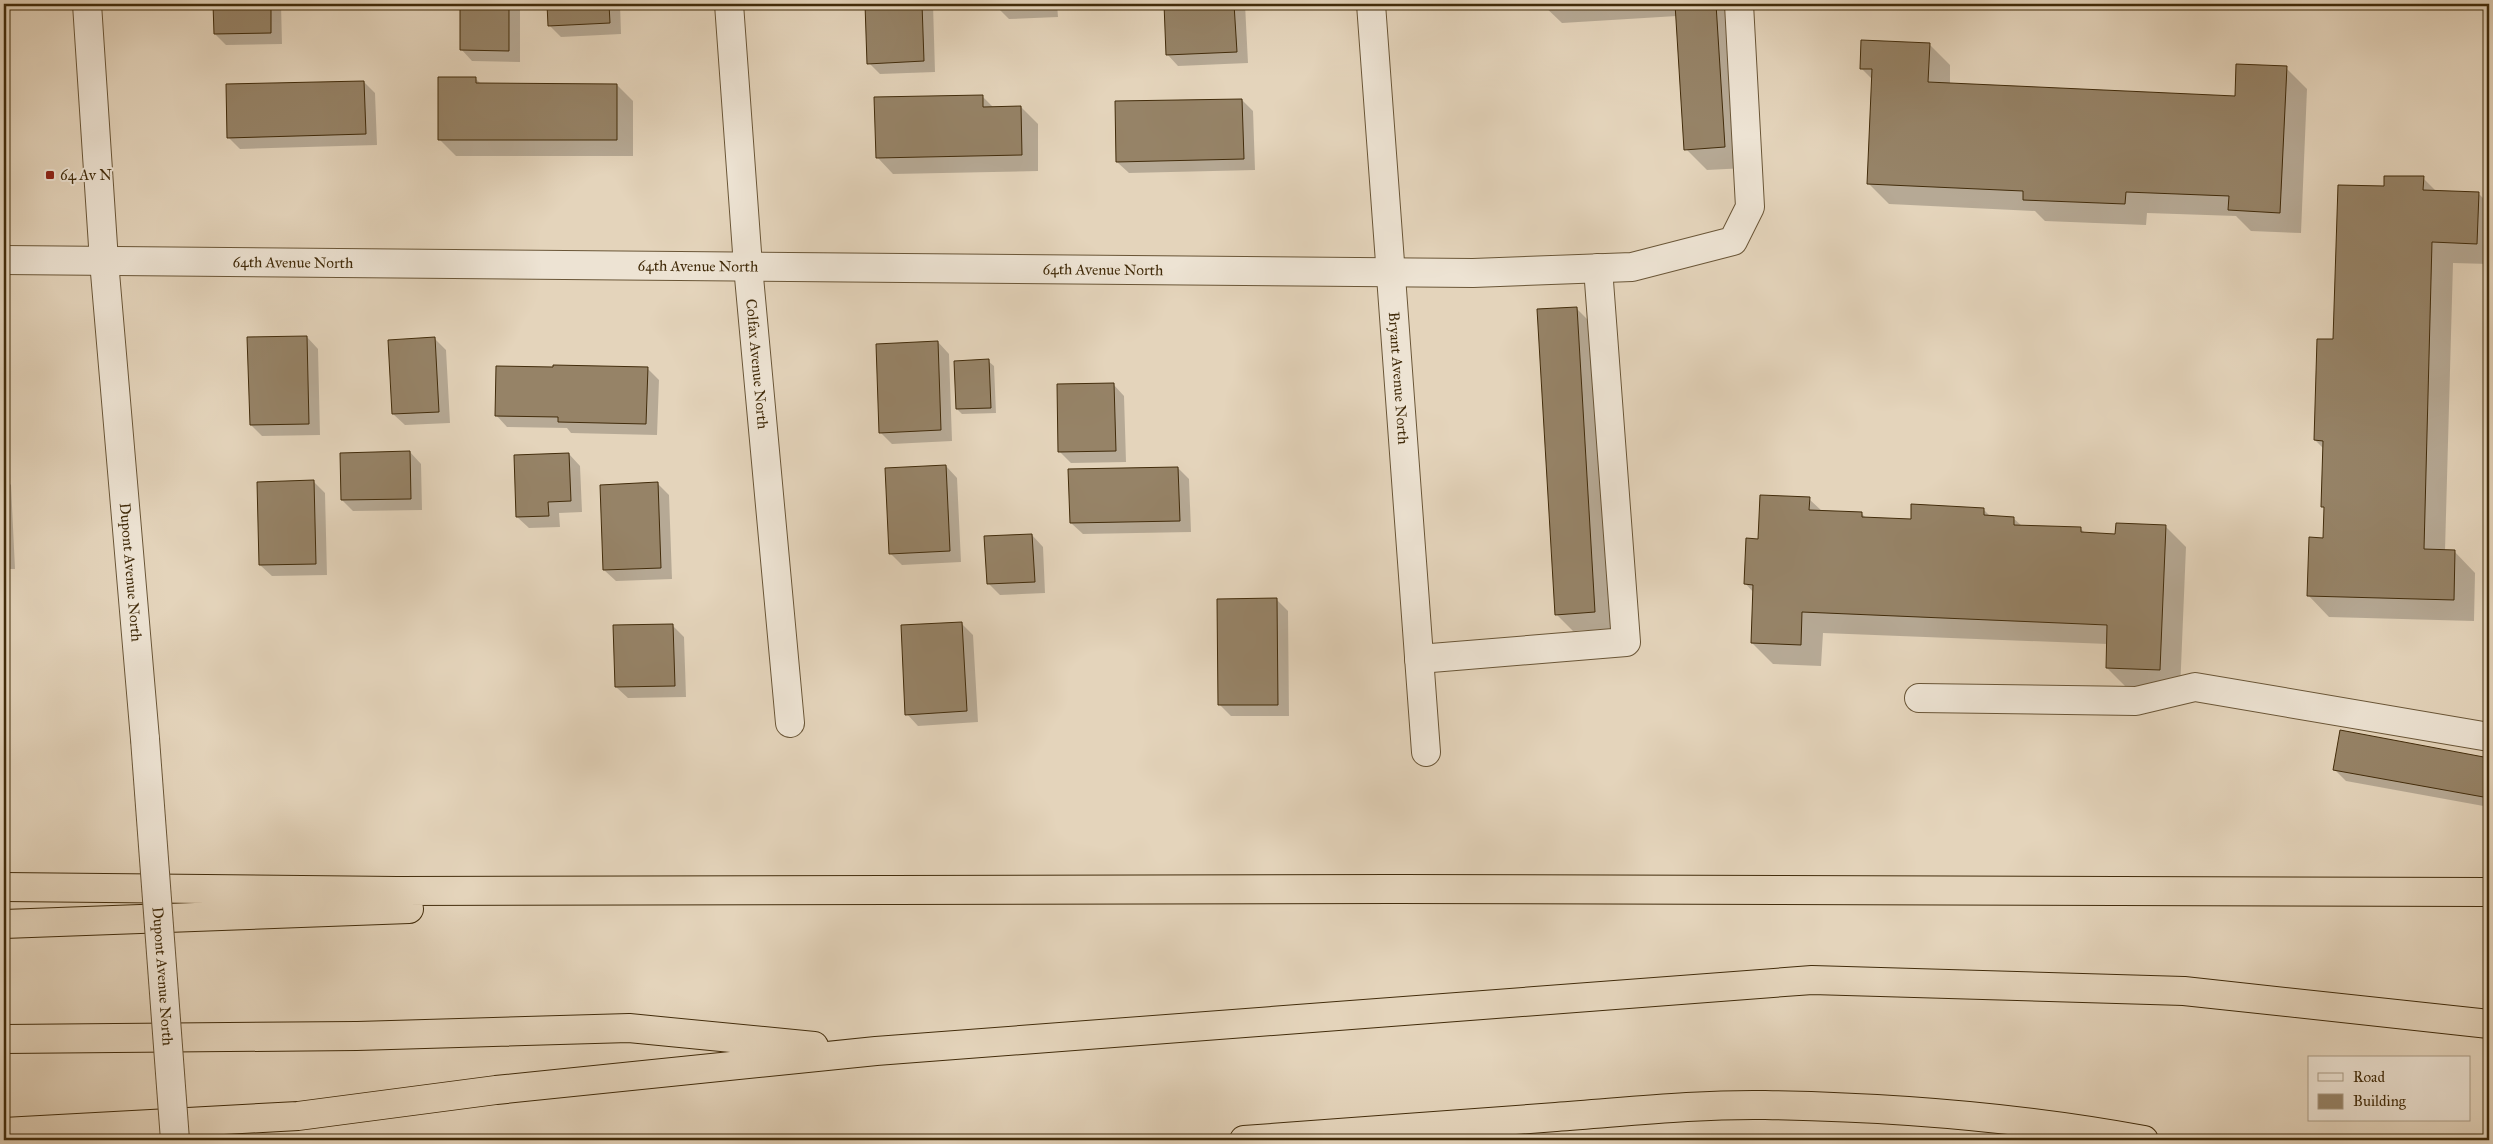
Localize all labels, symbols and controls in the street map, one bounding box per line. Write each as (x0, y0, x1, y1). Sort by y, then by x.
place label: 64 Av N (60, 166, 112, 184)
marker: 64 Av N (44, 169, 56, 181)
street label: 64th Avenue North (233, 253, 354, 272)
street label: 64th Avenue North (638, 257, 759, 276)
street label: 64th Avenue North (1043, 260, 1164, 279)
street label: Colfax Avenue North (742, 298, 772, 431)
street label: Bryant Avenue North (1385, 311, 1412, 446)
street label: Dupont Avenue North (116, 502, 146, 643)
street label: Dupont Avenue North (149, 906, 177, 1047)
legend (2308, 1056, 2470, 1122)
text: Road (2353, 1068, 2385, 1086)
text: Building (2353, 1092, 2407, 1110)

